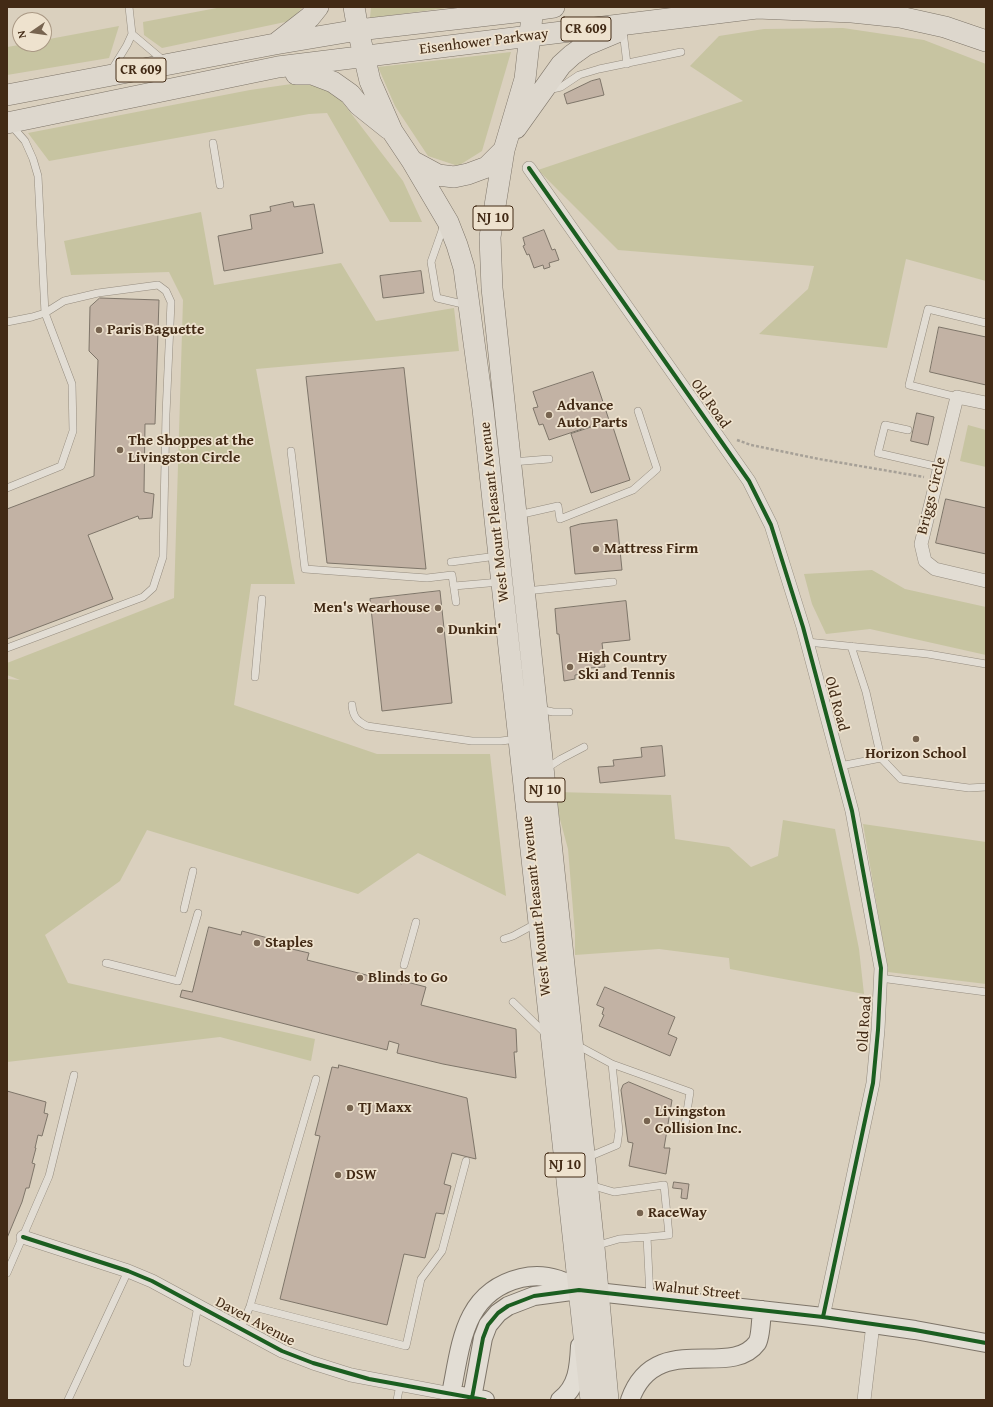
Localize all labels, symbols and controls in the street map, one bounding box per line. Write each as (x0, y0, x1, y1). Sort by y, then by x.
north arrow (12, 12, 52, 52)
road number: CR 609 (561, 17, 611, 41)
street label: Eisenhower Parkway (418, 25, 550, 59)
text: N (13, 29, 30, 40)
road number: CR 609 (116, 58, 166, 82)
road number: NJ 10 (473, 206, 513, 230)
place label: Paris Baguette (107, 321, 204, 339)
marker: Paris Baguette (94, 325, 104, 335)
street label: Old Road (687, 376, 733, 432)
place label: Advance Auto Parts (557, 397, 628, 432)
marker: Advance Auto Parts (544, 410, 554, 420)
street label: West Mount Pleasant Avenue (477, 421, 513, 603)
place label: The Shoppes at the Livingston Circle (128, 432, 254, 467)
marker: The Shoppes at the Livingston Circle (115, 445, 125, 455)
street label: Briggs Circle (914, 455, 950, 537)
place label: Mattress Firm (604, 540, 698, 558)
marker: Mattress Firm (591, 544, 601, 554)
place label: Men's Wearhouse (314, 599, 430, 617)
marker: Men's Wearhouse (433, 603, 443, 613)
place label: Dunkin' (448, 621, 501, 639)
marker: Dunkin' (435, 625, 445, 635)
place label: High Country Ski and Tennis (578, 649, 675, 684)
marker: High Country Ski and Tennis (565, 662, 575, 672)
street label: Old Road (820, 675, 852, 733)
marker: Horizon School (911, 734, 921, 744)
place label: Horizon School (865, 745, 967, 763)
road number: NJ 10 (525, 778, 565, 802)
street label: West Mount Pleasant Avenue (519, 815, 555, 997)
place label: Staples (265, 934, 313, 952)
marker: Staples (252, 938, 262, 948)
place label: Blinds to Go (368, 969, 448, 987)
marker: Blinds to Go (355, 973, 365, 983)
street label: Old Road (854, 995, 876, 1053)
place label: TJ Maxx (358, 1099, 412, 1117)
marker: TJ Maxx (345, 1103, 355, 1113)
place label: Livingston Collision Inc. (655, 1103, 742, 1138)
marker: Livingston Collision Inc. (642, 1116, 652, 1126)
road number: NJ 10 (545, 1153, 585, 1177)
place label: DSW (346, 1166, 376, 1184)
marker: DSW (333, 1170, 343, 1180)
place label: RaceWay (648, 1204, 707, 1222)
marker: RaceWay (635, 1208, 645, 1218)
street label: Walnut Street (653, 1278, 741, 1304)
street label: Daven Avenue (212, 1293, 298, 1351)

